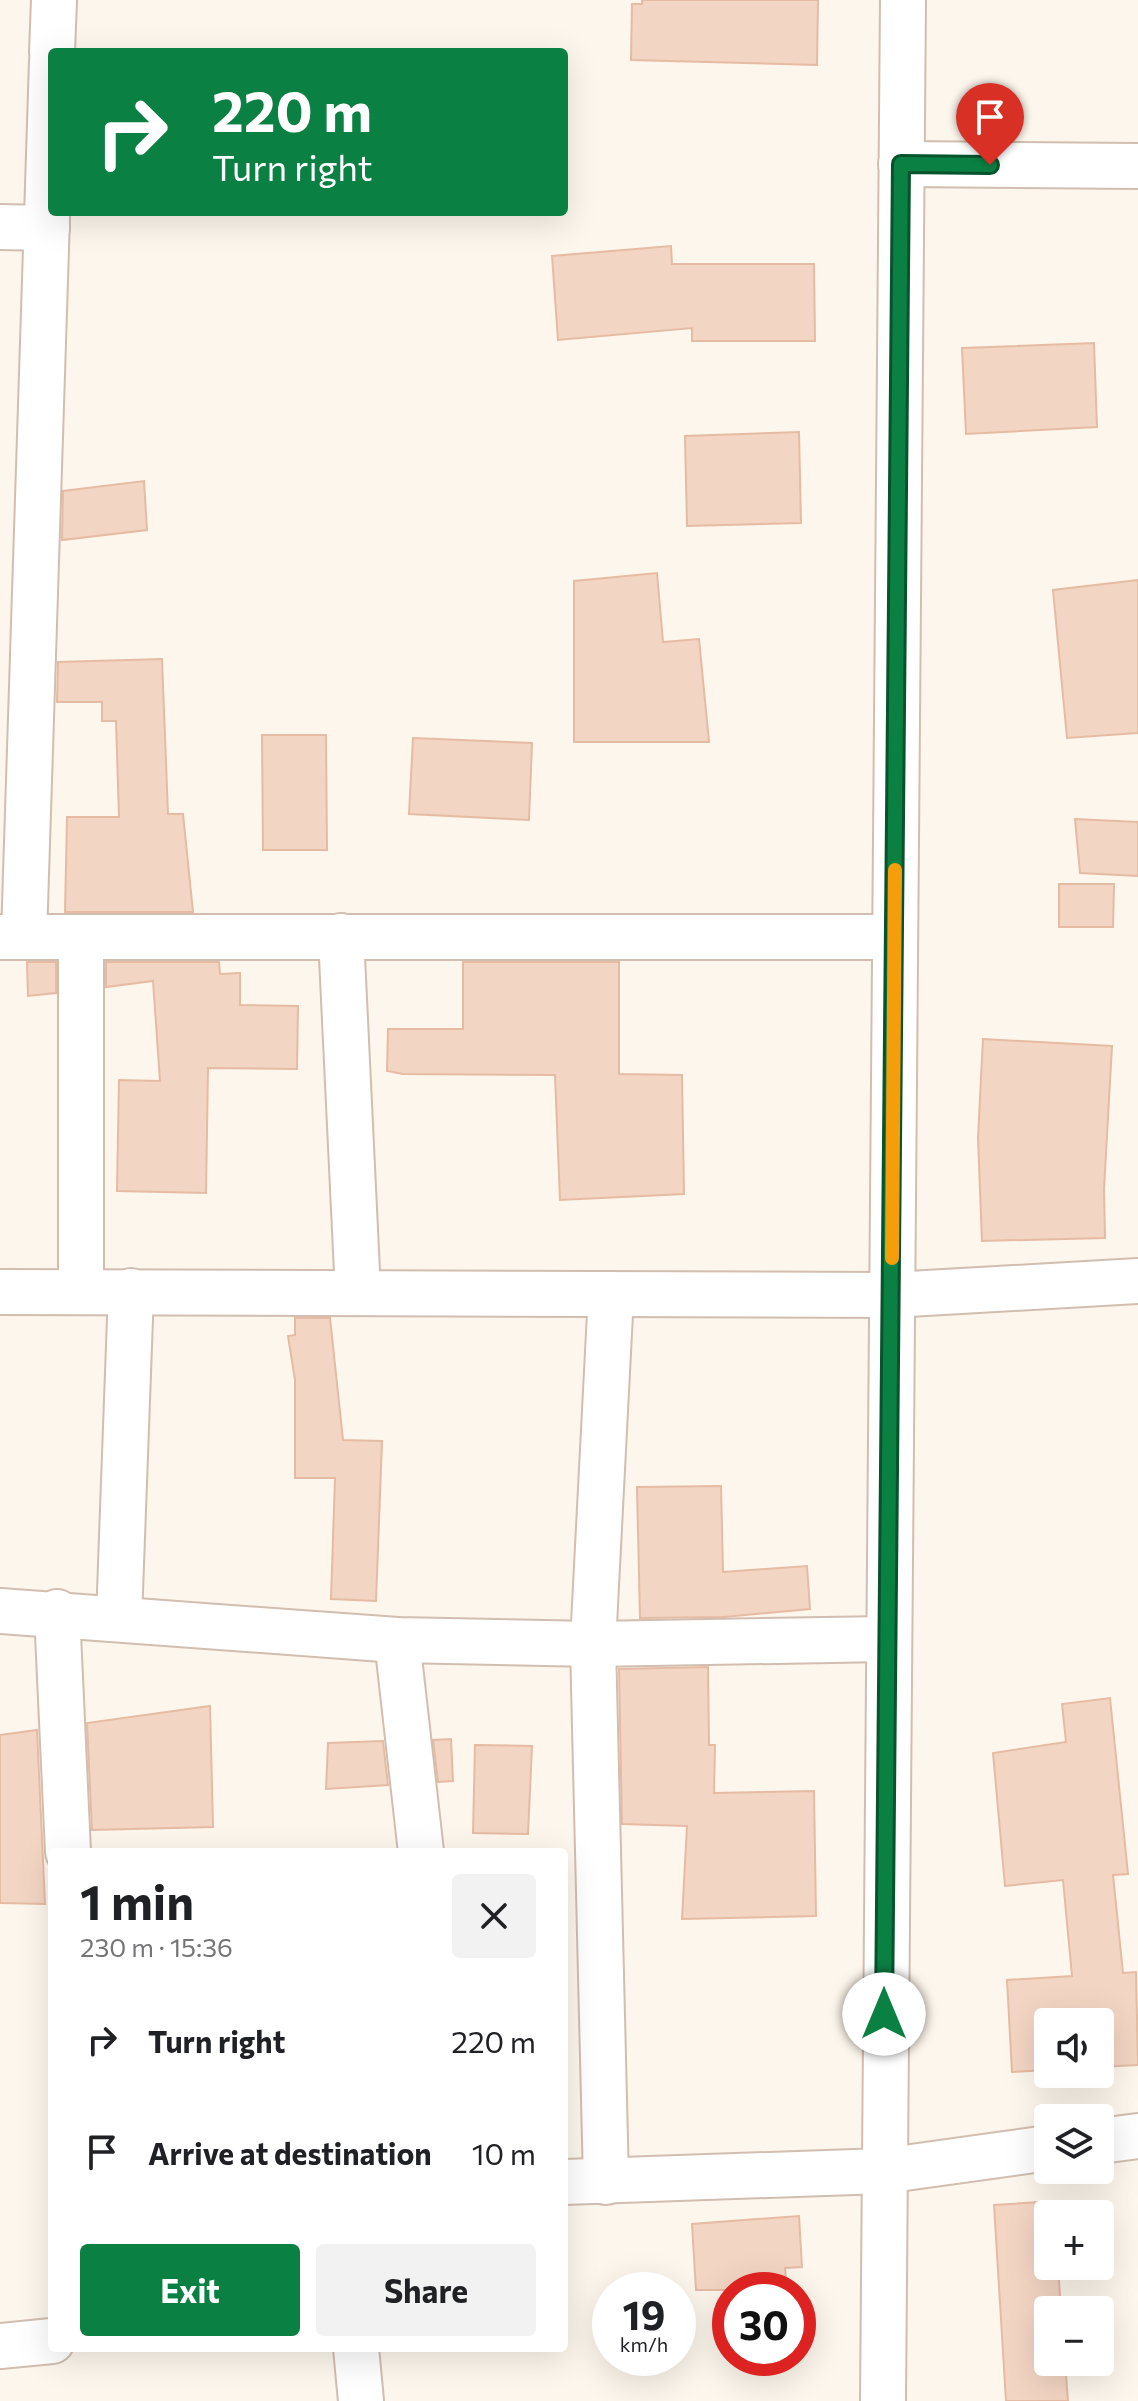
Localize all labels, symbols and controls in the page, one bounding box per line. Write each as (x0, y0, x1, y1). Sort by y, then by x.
text: 220 m (212, 75, 372, 144)
icon: right (80, 80, 184, 184)
pin (956, 83, 1024, 165)
icon: arrive (968, 95, 1012, 139)
text: Turn right (212, 144, 373, 188)
text: 1 min (80, 1871, 194, 1930)
button: close (452, 1874, 536, 1958)
text: 230 m · 15:36 (80, 1931, 233, 1962)
position arrow (842, 1972, 926, 2056)
map controls (1034, 2008, 1114, 2376)
button: sound (1034, 2008, 1114, 2088)
icon: right (80, 2018, 124, 2062)
text: Turn right (148, 2022, 285, 2059)
text: 220 m (451, 2022, 536, 2059)
button: layers (1034, 2104, 1114, 2184)
icon: arrive (80, 2130, 124, 2174)
text: Arrive at destination (148, 2134, 432, 2171)
text: 10 m (472, 2134, 536, 2171)
button: + (1034, 2200, 1114, 2280)
button: Exit (80, 2244, 300, 2336)
button: Share (316, 2244, 536, 2336)
speed limit sign: 30 (712, 2272, 816, 2376)
text: 19 (623, 2289, 665, 2338)
button: − (1034, 2296, 1114, 2376)
text: km/h (620, 2332, 668, 2356)

